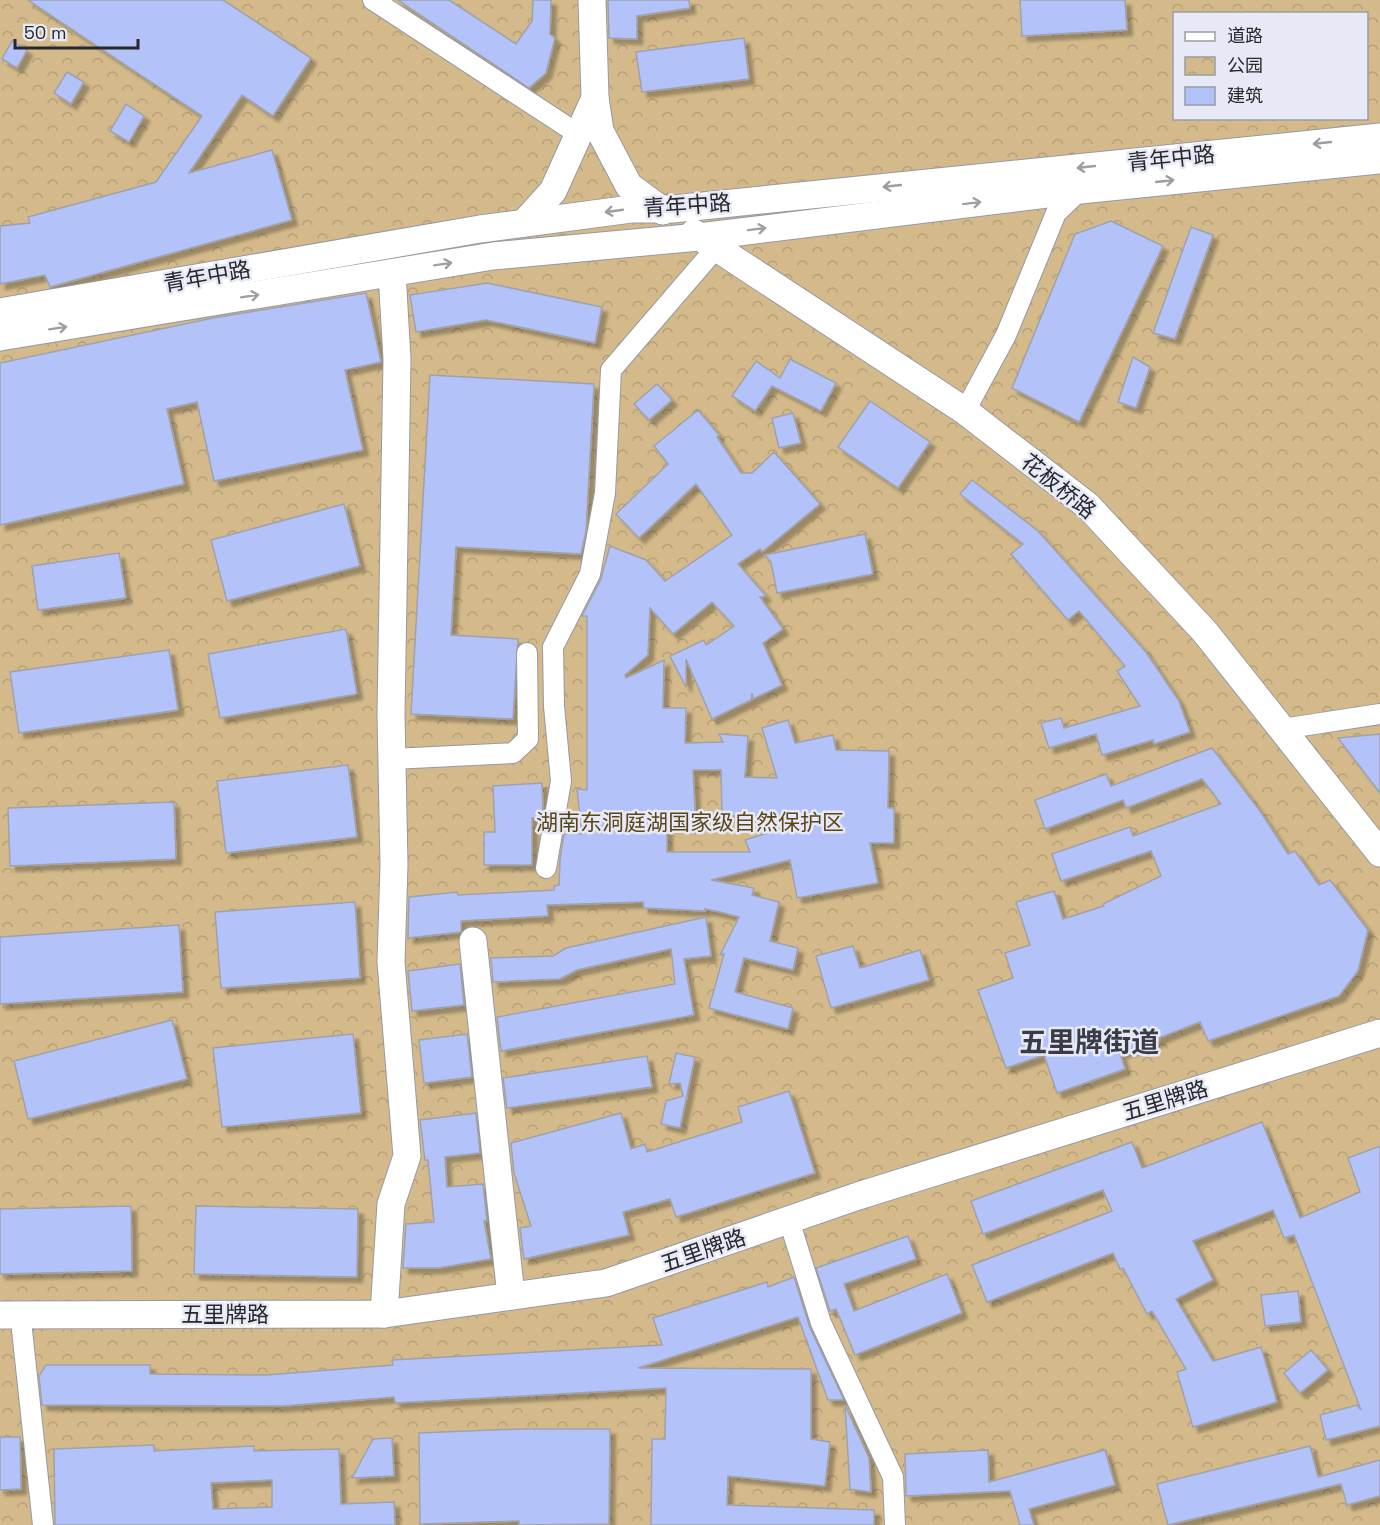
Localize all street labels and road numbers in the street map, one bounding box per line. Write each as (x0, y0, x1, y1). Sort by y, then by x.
street label: 青年中路 (1126, 139, 1216, 177)
street label: 青年中路 (642, 188, 732, 222)
street label: 青年中路 (161, 255, 253, 297)
street label: 花板桥路 (1016, 447, 1102, 525)
street label: 五里牌路 (1119, 1074, 1211, 1126)
street label: 五里牌路 (657, 1222, 749, 1278)
street label: 五里牌路 (181, 1300, 269, 1328)

